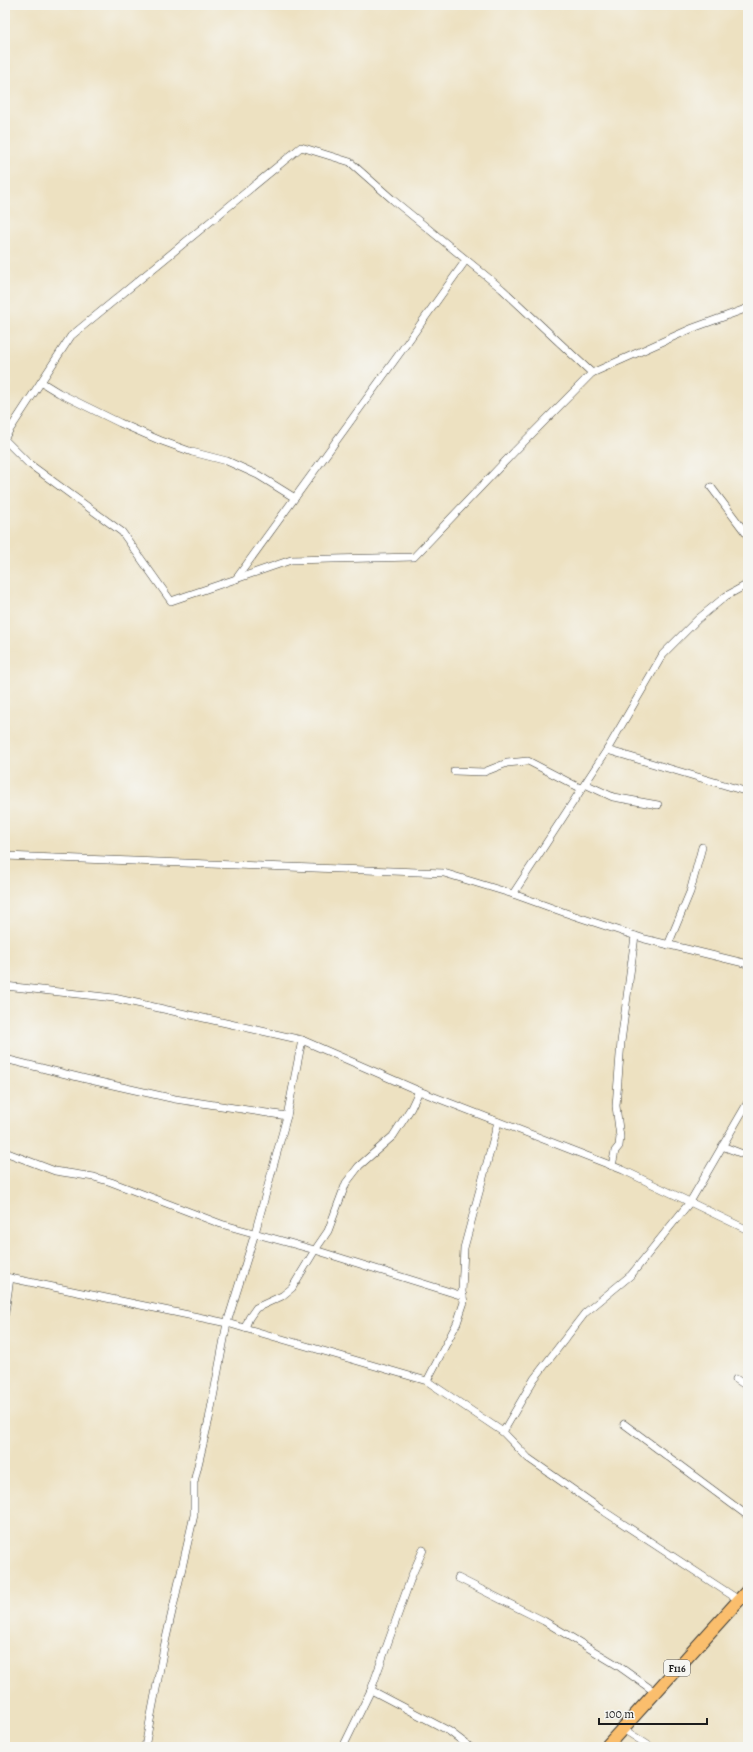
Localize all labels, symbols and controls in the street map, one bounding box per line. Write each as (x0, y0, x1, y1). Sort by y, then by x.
road number: F116 (664, 1660, 690, 1676)
scale bar (599, 1700, 707, 1726)
text: 100 m (605, 1706, 634, 1722)

